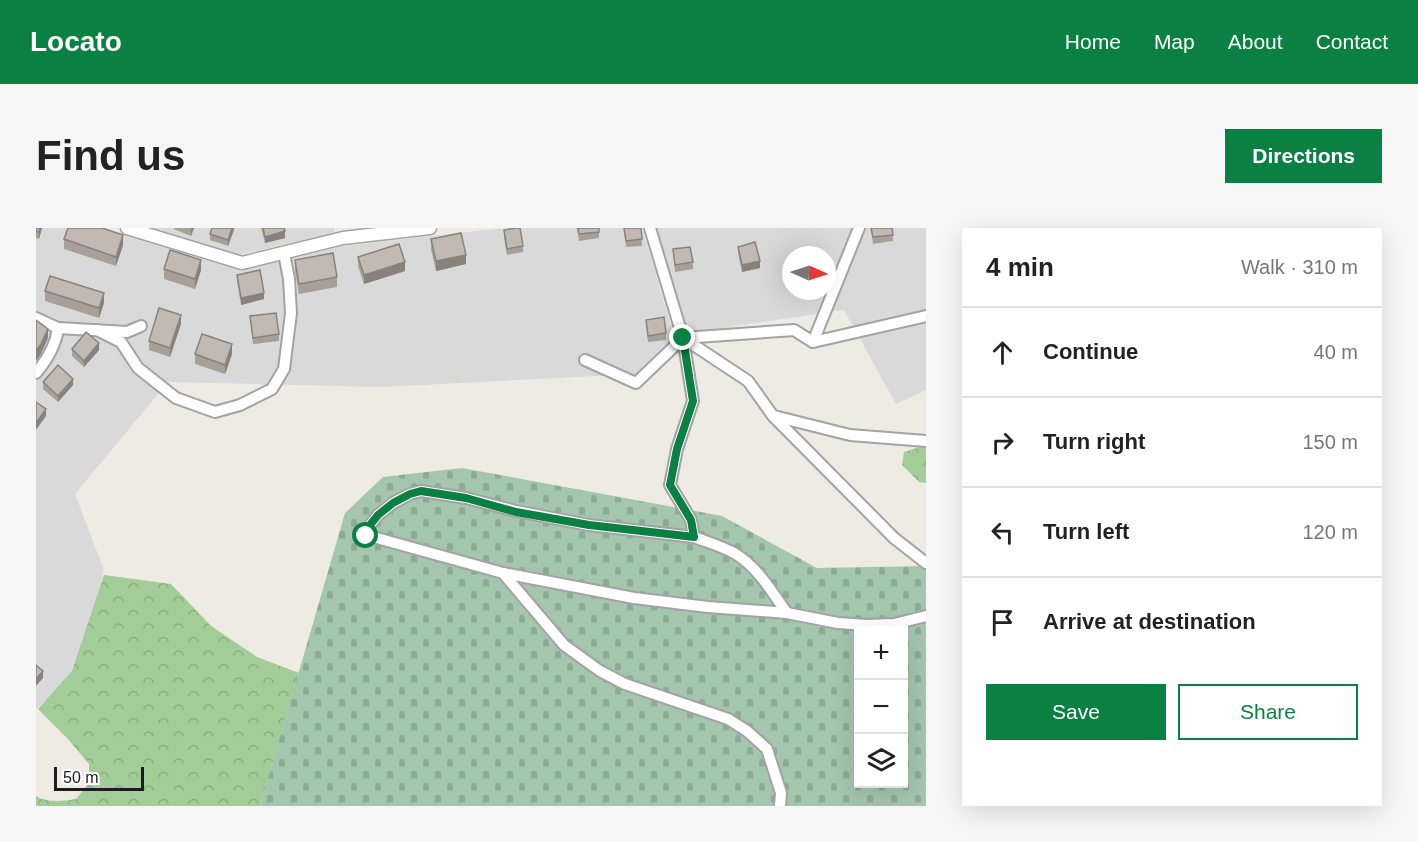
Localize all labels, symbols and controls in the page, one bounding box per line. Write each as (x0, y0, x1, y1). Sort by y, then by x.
text: Locato (30, 26, 122, 57)
text: Home (1065, 30, 1121, 53)
text: Map (1154, 30, 1195, 53)
text: About (1228, 30, 1283, 53)
text: Contact (1316, 30, 1388, 53)
button: Directions (1225, 129, 1382, 183)
text: Find us (36, 132, 185, 179)
north arrow (782, 246, 836, 300)
text: 4 min (986, 252, 1054, 282)
text: Walk · 310 m (1241, 256, 1358, 278)
route end (669, 324, 695, 350)
icon: ahead (986, 336, 1019, 369)
text: Continue (1043, 339, 1138, 364)
text: 40 m (1314, 341, 1358, 363)
icon: right (986, 426, 1019, 459)
text: Turn right (1043, 429, 1145, 454)
text: 150 m (1302, 431, 1358, 453)
icon: left (986, 516, 1019, 549)
text: Turn left (1043, 519, 1129, 544)
text: 120 m (1302, 521, 1358, 543)
route start (352, 522, 378, 548)
icon: arrive (986, 606, 1019, 639)
text: Arrive at destination (1043, 609, 1256, 634)
map controls (854, 626, 908, 788)
button: + (854, 626, 908, 680)
button: − (854, 680, 908, 734)
button: Save (986, 684, 1166, 740)
button: Share (1178, 684, 1358, 740)
button: layers (854, 734, 908, 788)
scale bar (54, 764, 144, 792)
text: 50 m (63, 769, 99, 786)

